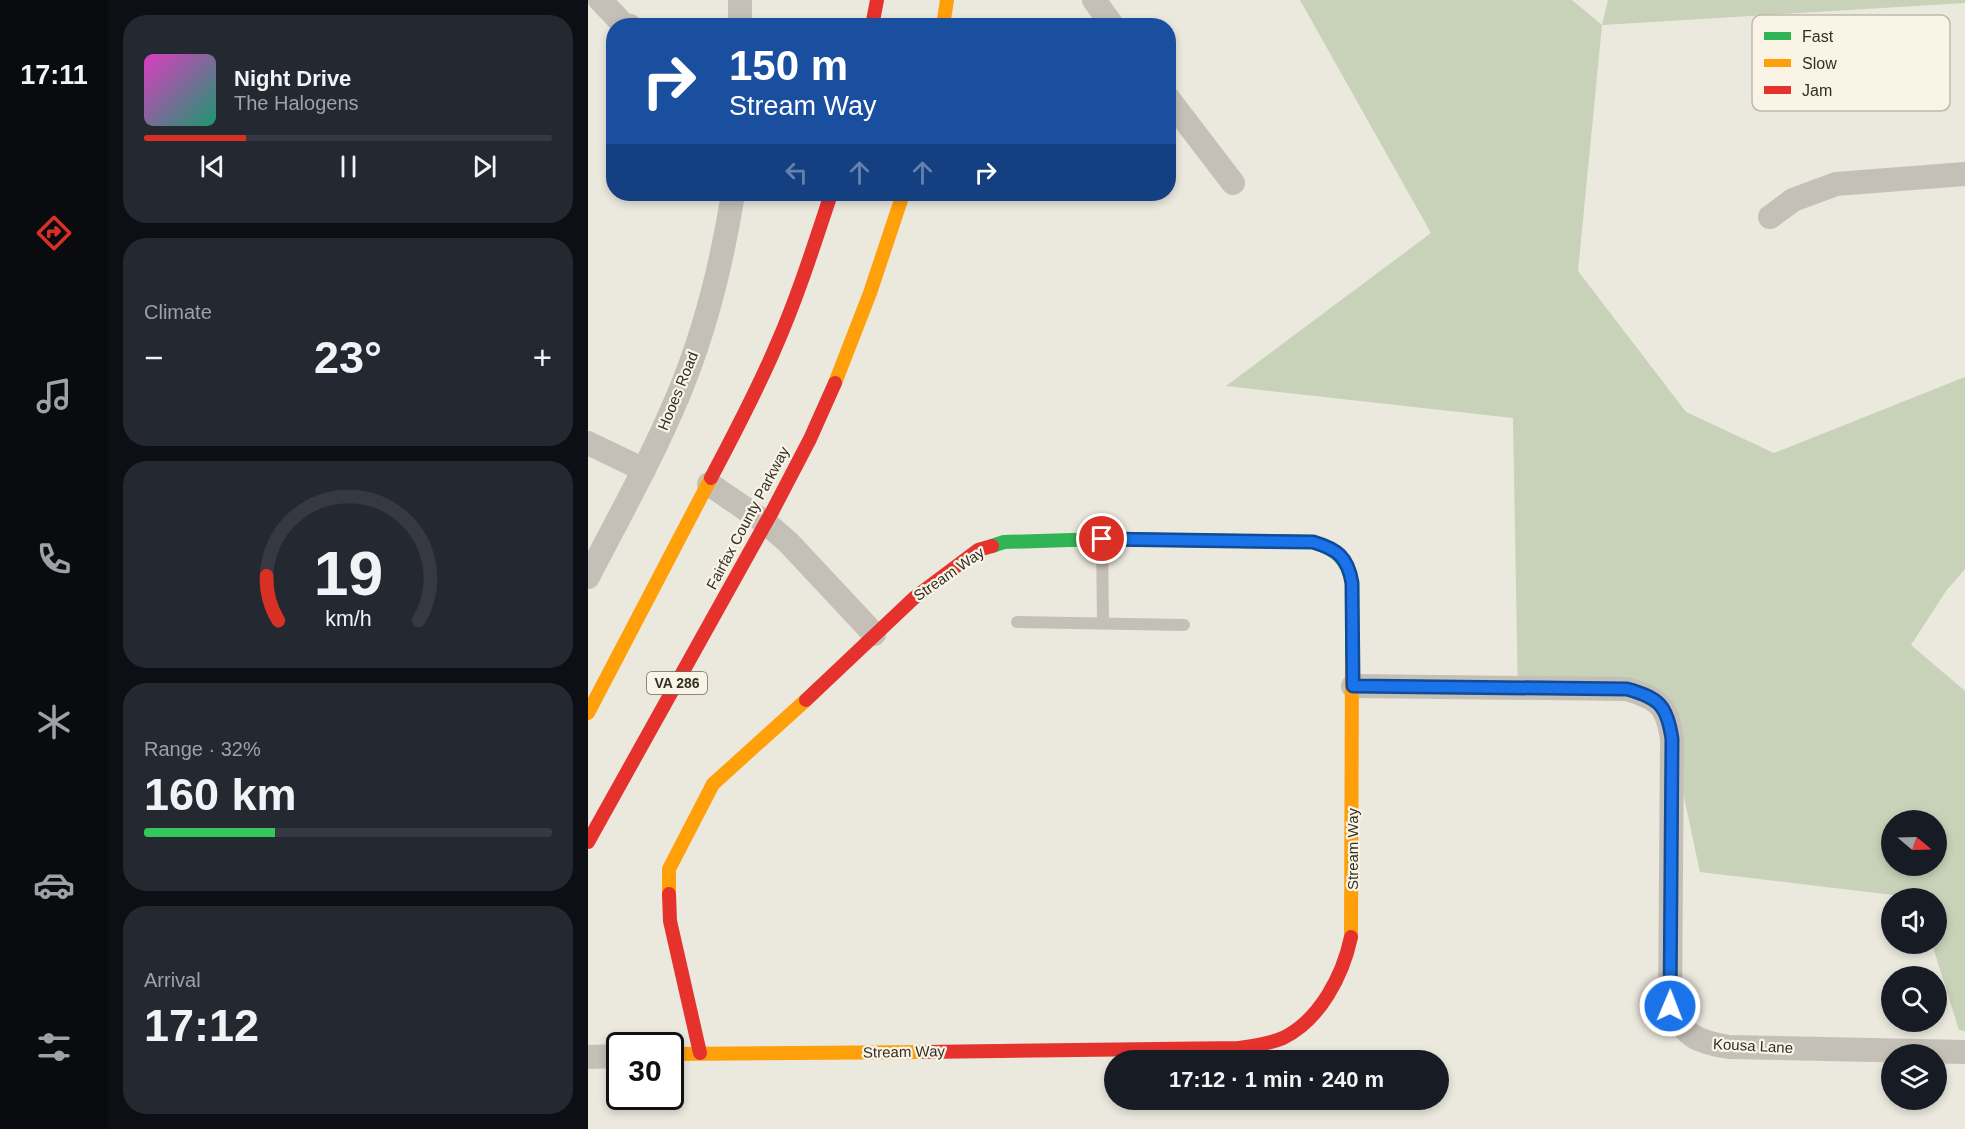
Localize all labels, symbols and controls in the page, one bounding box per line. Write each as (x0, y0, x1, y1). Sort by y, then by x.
legend (1752, 15, 1950, 111)
text: Fast (1802, 28, 1834, 45)
icon: right (630, 42, 708, 120)
text: 150 m (729, 42, 848, 89)
text: Slow (1802, 55, 1837, 72)
text: 17:11 (20, 60, 88, 90)
text: Night Drive (234, 66, 351, 91)
text: Jam (1802, 82, 1832, 99)
text: Stream Way (729, 91, 877, 121)
text: The Halogens (234, 92, 359, 114)
icon: previous (196, 150, 229, 183)
icon: pause (332, 150, 365, 183)
icon: next (468, 150, 501, 183)
icon: left (780, 156, 813, 189)
icon: ahead (843, 156, 876, 189)
icon: ahead (906, 156, 939, 189)
icon: right (969, 156, 1002, 189)
icon: directions (33, 212, 75, 254)
text: Climate (144, 301, 212, 323)
text: 23° (314, 332, 382, 383)
text: − (144, 339, 163, 376)
text: + (533, 339, 552, 376)
street label: Hooes Road (654, 349, 701, 433)
icon: music (33, 375, 75, 417)
street label: Fairfax County Parkway (703, 443, 793, 592)
pin (1076, 513, 1127, 564)
icon: arrive (1085, 522, 1118, 555)
icon: phone (33, 538, 75, 580)
text: 19 (313, 540, 383, 609)
street label: Stream Way (910, 543, 988, 604)
text: km/h (325, 608, 371, 632)
road number: VA 286 (647, 672, 707, 694)
icon: climate (33, 701, 75, 743)
text: Range · 32% (144, 738, 261, 760)
text: 160 km (144, 769, 297, 820)
street label: Stream Way (1344, 808, 1361, 890)
north arrow (1881, 810, 1947, 876)
map controls (1881, 810, 1947, 1110)
icon: car (33, 864, 75, 906)
button: sound (1881, 888, 1947, 954)
button: search (1881, 966, 1947, 1032)
text: Arrival (144, 969, 201, 991)
position arrow (1638, 974, 1702, 1038)
text: 17:12 (144, 1000, 259, 1051)
icon: filters (33, 1026, 75, 1068)
speed limit sign: 30 (606, 1032, 684, 1110)
street label: Kousa Lane (1713, 1035, 1793, 1056)
street label: Stream Way (863, 1042, 946, 1061)
button: layers (1881, 1044, 1947, 1110)
text: 17:12 · 1 min · 240 m (1169, 1067, 1384, 1092)

